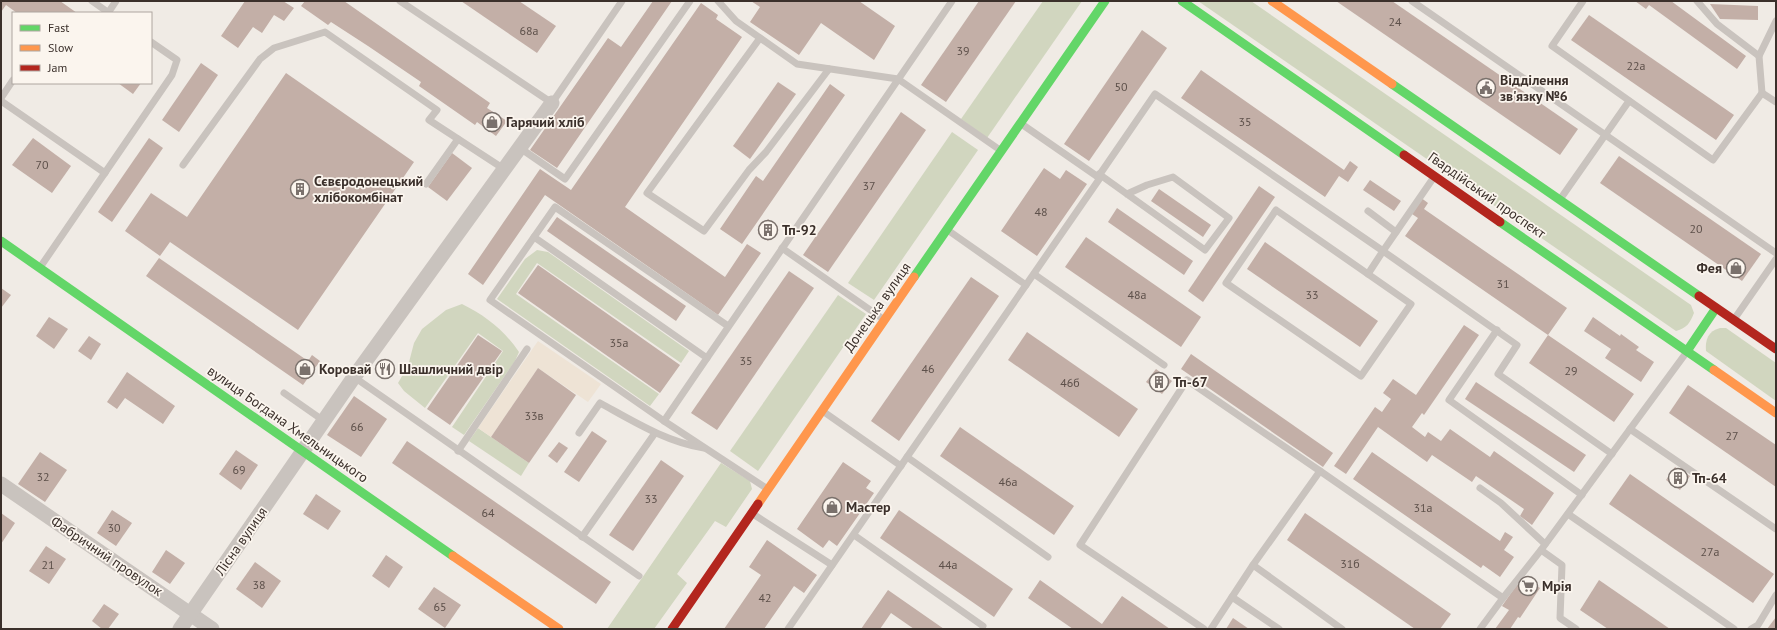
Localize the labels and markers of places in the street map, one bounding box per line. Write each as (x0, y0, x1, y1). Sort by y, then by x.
place label: Відділення зв'язку №6 (1500, 71, 1569, 105)
public building icon: Відділення зв'язку №6 (1475, 77, 1497, 99)
shop icon: Гарячий хліб (481, 111, 503, 133)
place label: Гарячий хліб (506, 113, 585, 131)
place label: Сєвєродонецький хлібокомбінат (314, 172, 423, 206)
building icon: Сєвєродонецький хлібокомбінат (289, 178, 311, 200)
building icon: Тп-92 (757, 219, 779, 241)
place label: Тп-92 (782, 221, 817, 239)
shop icon: Фея (1725, 257, 1747, 279)
place label: Фея (1697, 259, 1722, 277)
shop icon: Коровай (294, 358, 316, 380)
restaurant icon: Шашличний двір (374, 358, 396, 380)
place label: Коровай (319, 360, 371, 378)
place label: Шашличний двір (399, 360, 504, 378)
building icon: Тп-67 (1148, 371, 1170, 393)
place label: Тп-67 (1173, 373, 1208, 391)
building icon: Тп-64 (1667, 467, 1689, 489)
place label: Тп-64 (1692, 469, 1727, 487)
shop icon: Мастер (821, 496, 843, 518)
place label: Мастер (846, 498, 891, 516)
supermarket icon: Мрія (1517, 575, 1539, 597)
place label: Мрія (1542, 577, 1572, 595)

